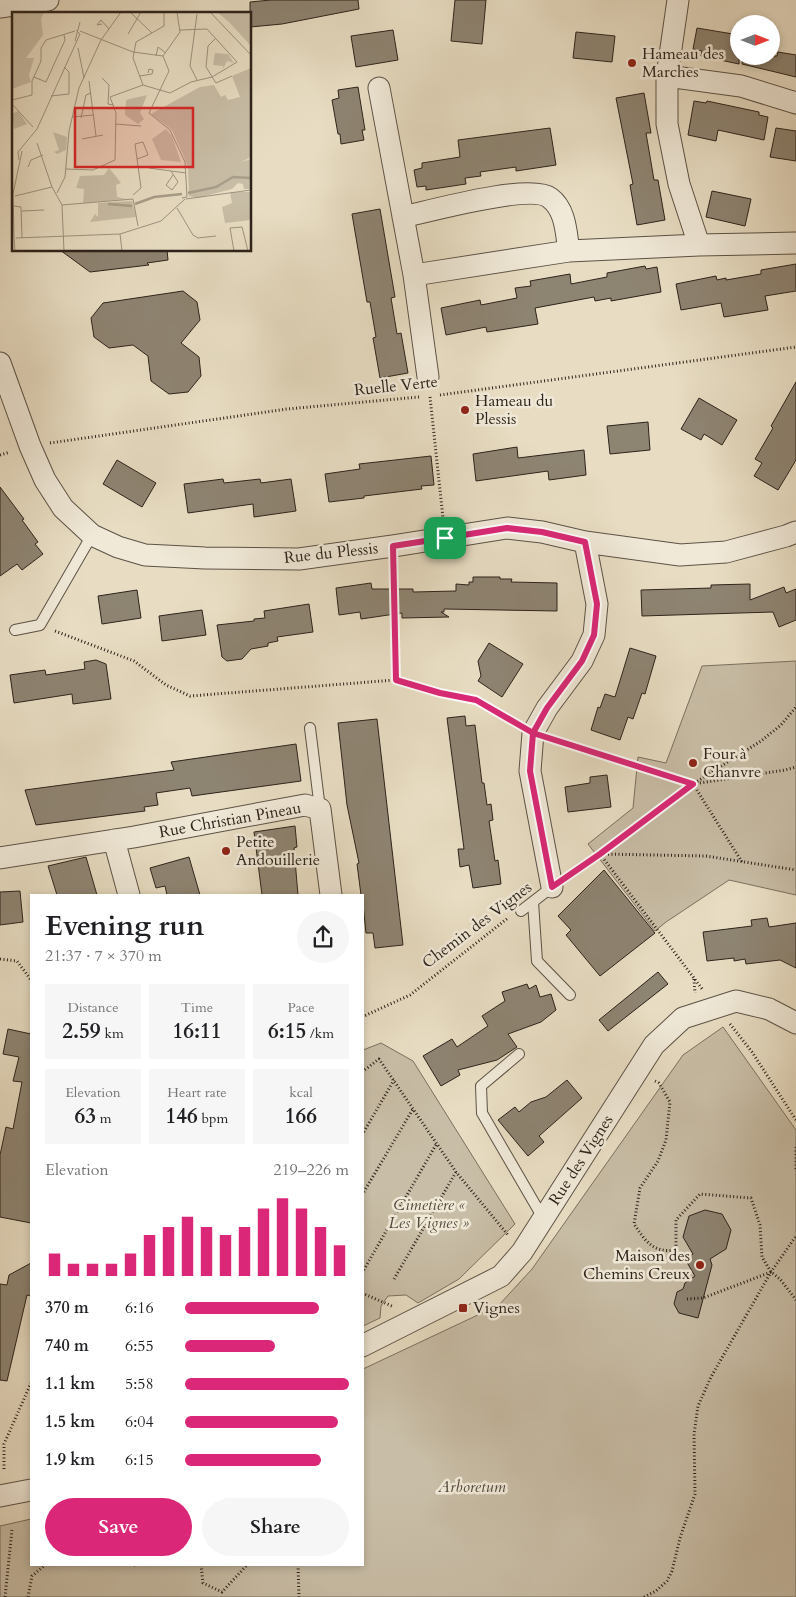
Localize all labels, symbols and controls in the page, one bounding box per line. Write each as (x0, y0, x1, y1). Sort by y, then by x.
inset map (12, 12, 251, 251)
north arrow (730, 15, 780, 65)
map controls (730, 15, 780, 65)
place label: Hameau des Marches (642, 43, 724, 83)
marker: Hameau des Marches (626, 57, 638, 69)
street label: Ruelle Verte (353, 371, 439, 401)
place label: Hameau du Plessis (475, 390, 554, 430)
marker: Hameau du Plessis (459, 404, 471, 416)
pin (424, 517, 466, 559)
icon: arrive (431, 524, 459, 552)
street label: Rue du Plessis (283, 537, 379, 569)
place label: Four à Chanvre (703, 743, 761, 783)
marker: Four à Chanvre (687, 757, 699, 769)
street label: Rue Christian Pineau (157, 797, 303, 843)
place label: Petite Andouillerie (236, 831, 320, 871)
marker: Petite Andouillerie (220, 845, 232, 857)
street label: Chemin des Vignes (418, 876, 536, 974)
text: Evening run (45, 907, 204, 945)
button: share (297, 911, 349, 963)
text: 21:37 · 7 × 370 m (45, 945, 162, 967)
text: Distance (67, 998, 119, 1017)
text: Time (181, 998, 213, 1017)
text: Pace (287, 998, 315, 1017)
text: 2.59 (62, 1017, 101, 1046)
text: 16:11 (172, 1017, 222, 1046)
text: 6:15 (268, 1017, 306, 1046)
text: km (101, 1024, 124, 1043)
text: /km (306, 1024, 334, 1043)
text: Elevation (65, 1083, 121, 1102)
text: Heart rate (167, 1083, 227, 1102)
text: kcal (289, 1083, 313, 1102)
text: 63 (74, 1102, 96, 1131)
text: 146 (166, 1102, 198, 1131)
text: 166 (285, 1102, 317, 1131)
text: m (96, 1109, 112, 1128)
text: bpm (198, 1109, 228, 1128)
street label: Rue des Vignes (544, 1110, 618, 1210)
text: Elevation (45, 1159, 109, 1181)
text: 219–226 m (273, 1159, 349, 1181)
park label: Cimetière « Les Vignes » (389, 1194, 469, 1234)
place label: Maison des Chemins Creux (583, 1245, 690, 1285)
marker: Maison des Chemins Creux (694, 1259, 706, 1271)
text: 370 m (45, 1297, 89, 1319)
text: 6:16 (125, 1297, 154, 1319)
place label: Vignes (473, 1297, 520, 1319)
marker: Vignes (457, 1302, 469, 1314)
text: 740 m (45, 1335, 89, 1357)
text: 6:55 (125, 1335, 154, 1357)
text: 1.1 km (45, 1373, 95, 1395)
text: 5:58 (125, 1373, 154, 1395)
text: 1.5 km (45, 1411, 95, 1433)
text: 6:04 (125, 1411, 154, 1433)
text: 1.9 km (45, 1449, 95, 1471)
text: 6:15 (125, 1449, 154, 1471)
park label: Arboretum (437, 1476, 506, 1498)
button: Save (45, 1498, 192, 1556)
button: Share (202, 1498, 349, 1556)

